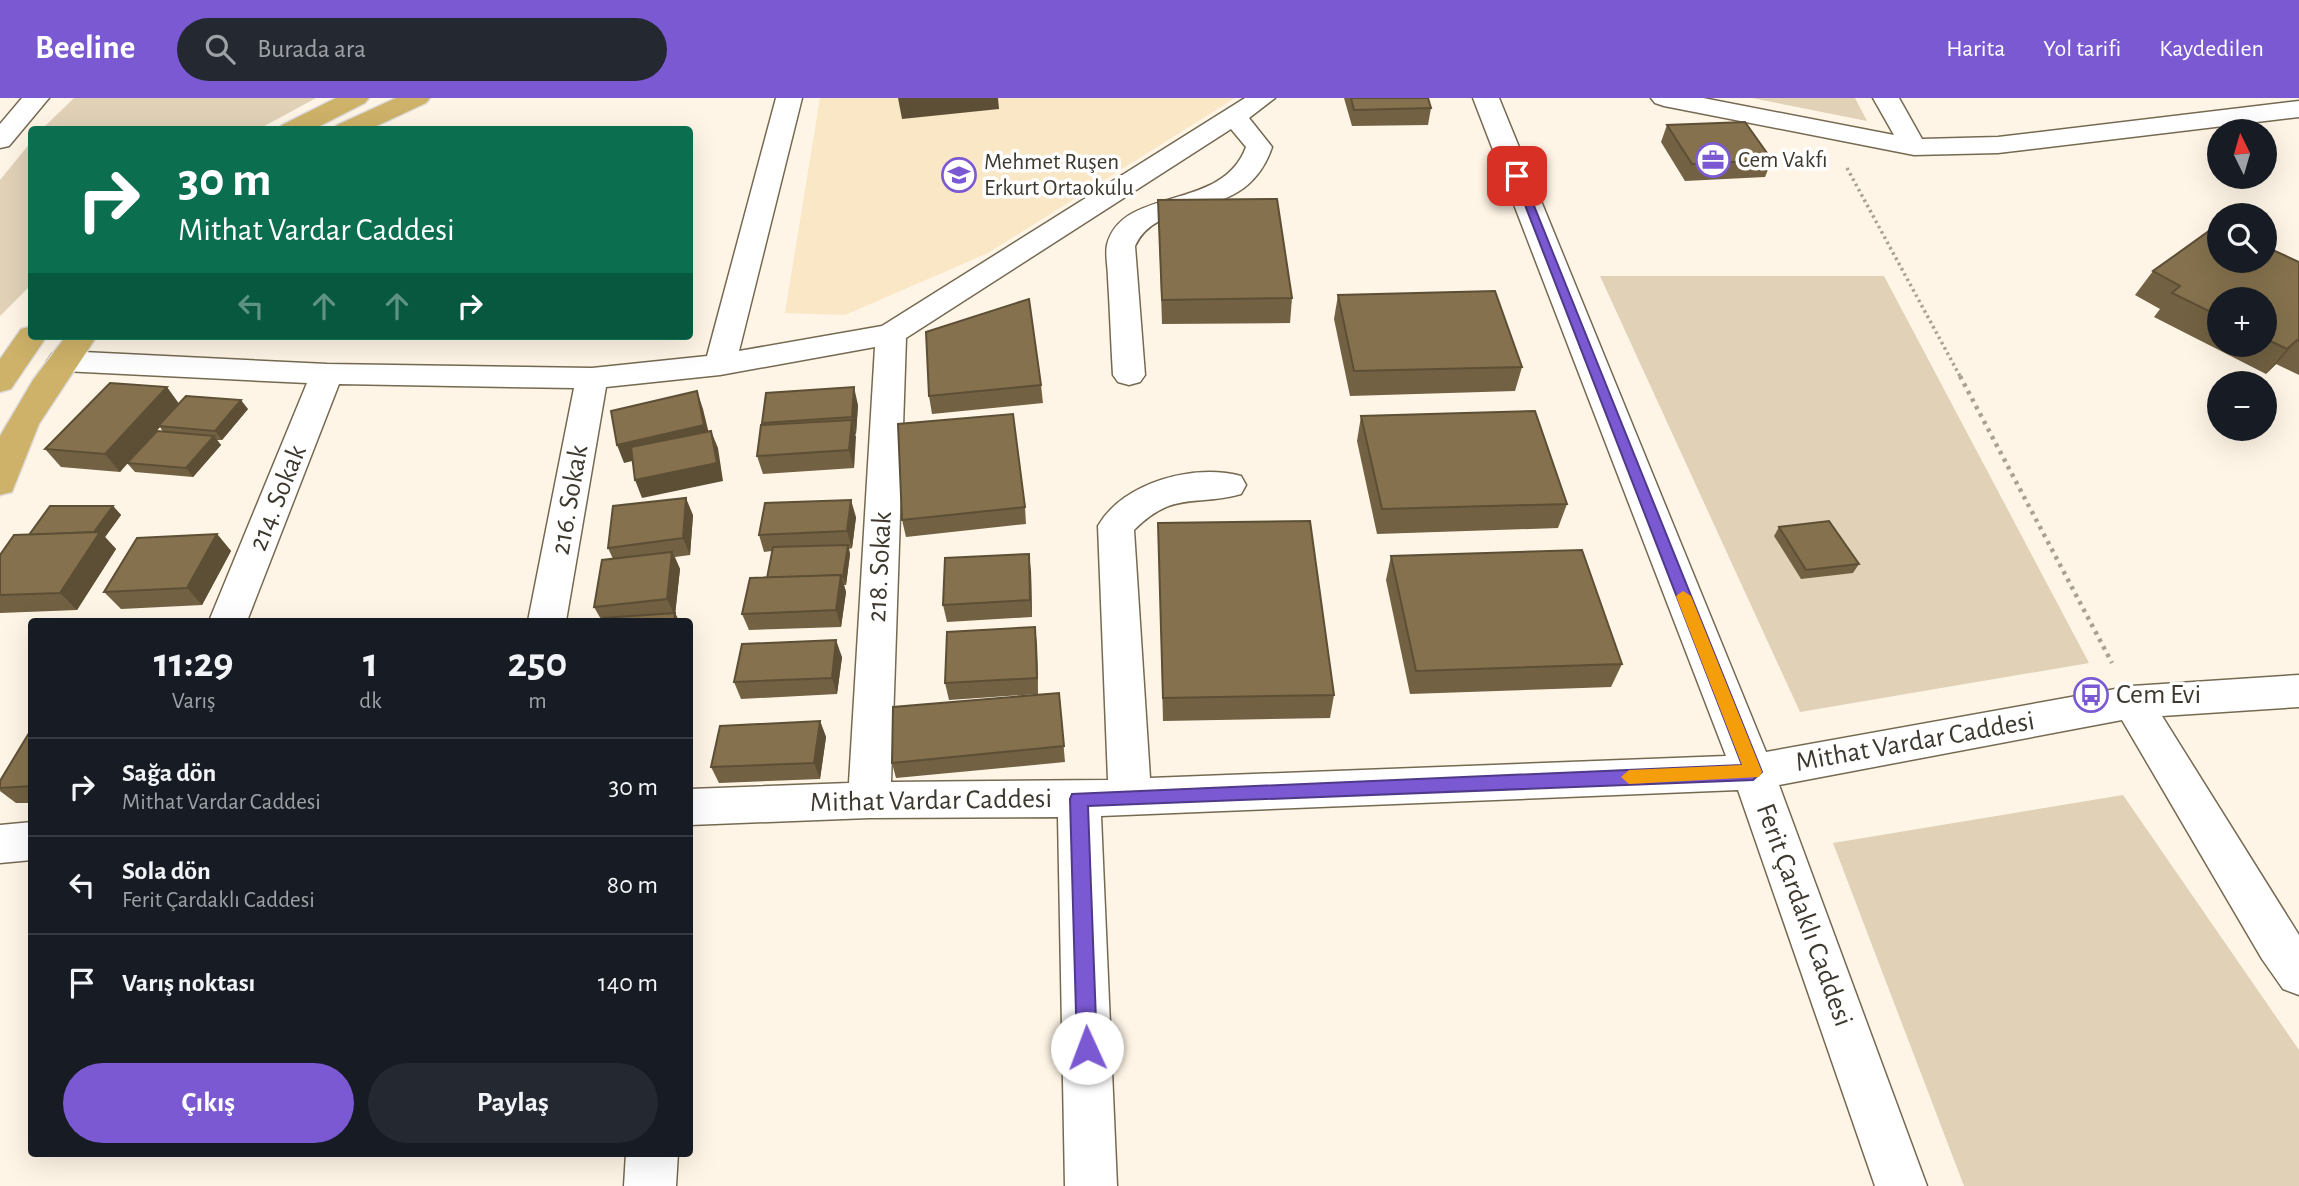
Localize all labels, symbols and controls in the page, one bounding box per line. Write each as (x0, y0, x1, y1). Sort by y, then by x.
search box (177, 18, 667, 81)
icon: search (201, 30, 239, 68)
text: Beeline (35, 32, 135, 65)
text: Burada ara (257, 36, 366, 62)
text: Harita (1946, 37, 2005, 61)
text: Yol tarifi (2043, 37, 2121, 61)
text: Kaydedilen (2159, 37, 2264, 61)
north arrow (2207, 119, 2277, 189)
map controls (2207, 119, 2277, 441)
office icon: Cem Vakfı (1694, 141, 1732, 179)
pin (1487, 146, 1547, 206)
place label: Cem Vakfı (1738, 149, 1828, 172)
place label: Mehmet Ruşen Erkurt Ortaokulu (984, 151, 1134, 200)
icon: right (63, 154, 154, 245)
text: 30 m (178, 156, 272, 205)
school or university icon: Mehmet Ruşen Erkurt Ortaokulu (940, 156, 978, 194)
icon: arrive (1498, 157, 1536, 195)
button: search (2207, 203, 2277, 273)
text: Mithat Vardar Caddesi (178, 214, 455, 246)
icon: left (232, 287, 270, 325)
icon: ahead (305, 287, 343, 325)
icon: ahead (378, 287, 416, 325)
icon: right (451, 287, 489, 325)
button: + (2207, 287, 2277, 357)
button: − (2207, 371, 2277, 441)
street label: 214. Sokak (244, 441, 312, 555)
street label: 216. Sokak (547, 443, 593, 557)
street label: 218. Sokak (863, 511, 897, 623)
text: 11:29 (154, 642, 234, 684)
text: 1 (363, 642, 378, 684)
text: 250 (507, 642, 567, 684)
bus stop icon: Cem Evi (2072, 676, 2110, 714)
place label: Cem Evi (2116, 681, 2201, 709)
text: Varış (172, 690, 215, 713)
text: dk (359, 690, 382, 713)
text: m (528, 690, 547, 713)
street label: Mithat Vardar Caddesi (1793, 707, 2037, 777)
text: Sağa dön (122, 760, 216, 786)
icon: right (63, 768, 101, 806)
text: 30 m (608, 774, 658, 800)
street label: Mithat Vardar Caddesi (810, 785, 1052, 817)
text: Mithat Vardar Caddesi (122, 791, 321, 814)
street label: Ferit Çardaklı Caddesi (1751, 800, 1857, 1030)
text: Sola dön (122, 858, 211, 884)
icon: left (63, 866, 101, 904)
text: 80 m (607, 872, 658, 898)
text: Ferit Çardaklı Caddesi (122, 889, 315, 912)
icon: arrive (63, 964, 101, 1002)
text: Varış noktası (122, 970, 255, 996)
text: 140 m (598, 970, 658, 996)
position arrow (1050, 1011, 1124, 1085)
button: Çıkış (63, 1063, 354, 1143)
button: Paylaş (368, 1063, 658, 1143)

